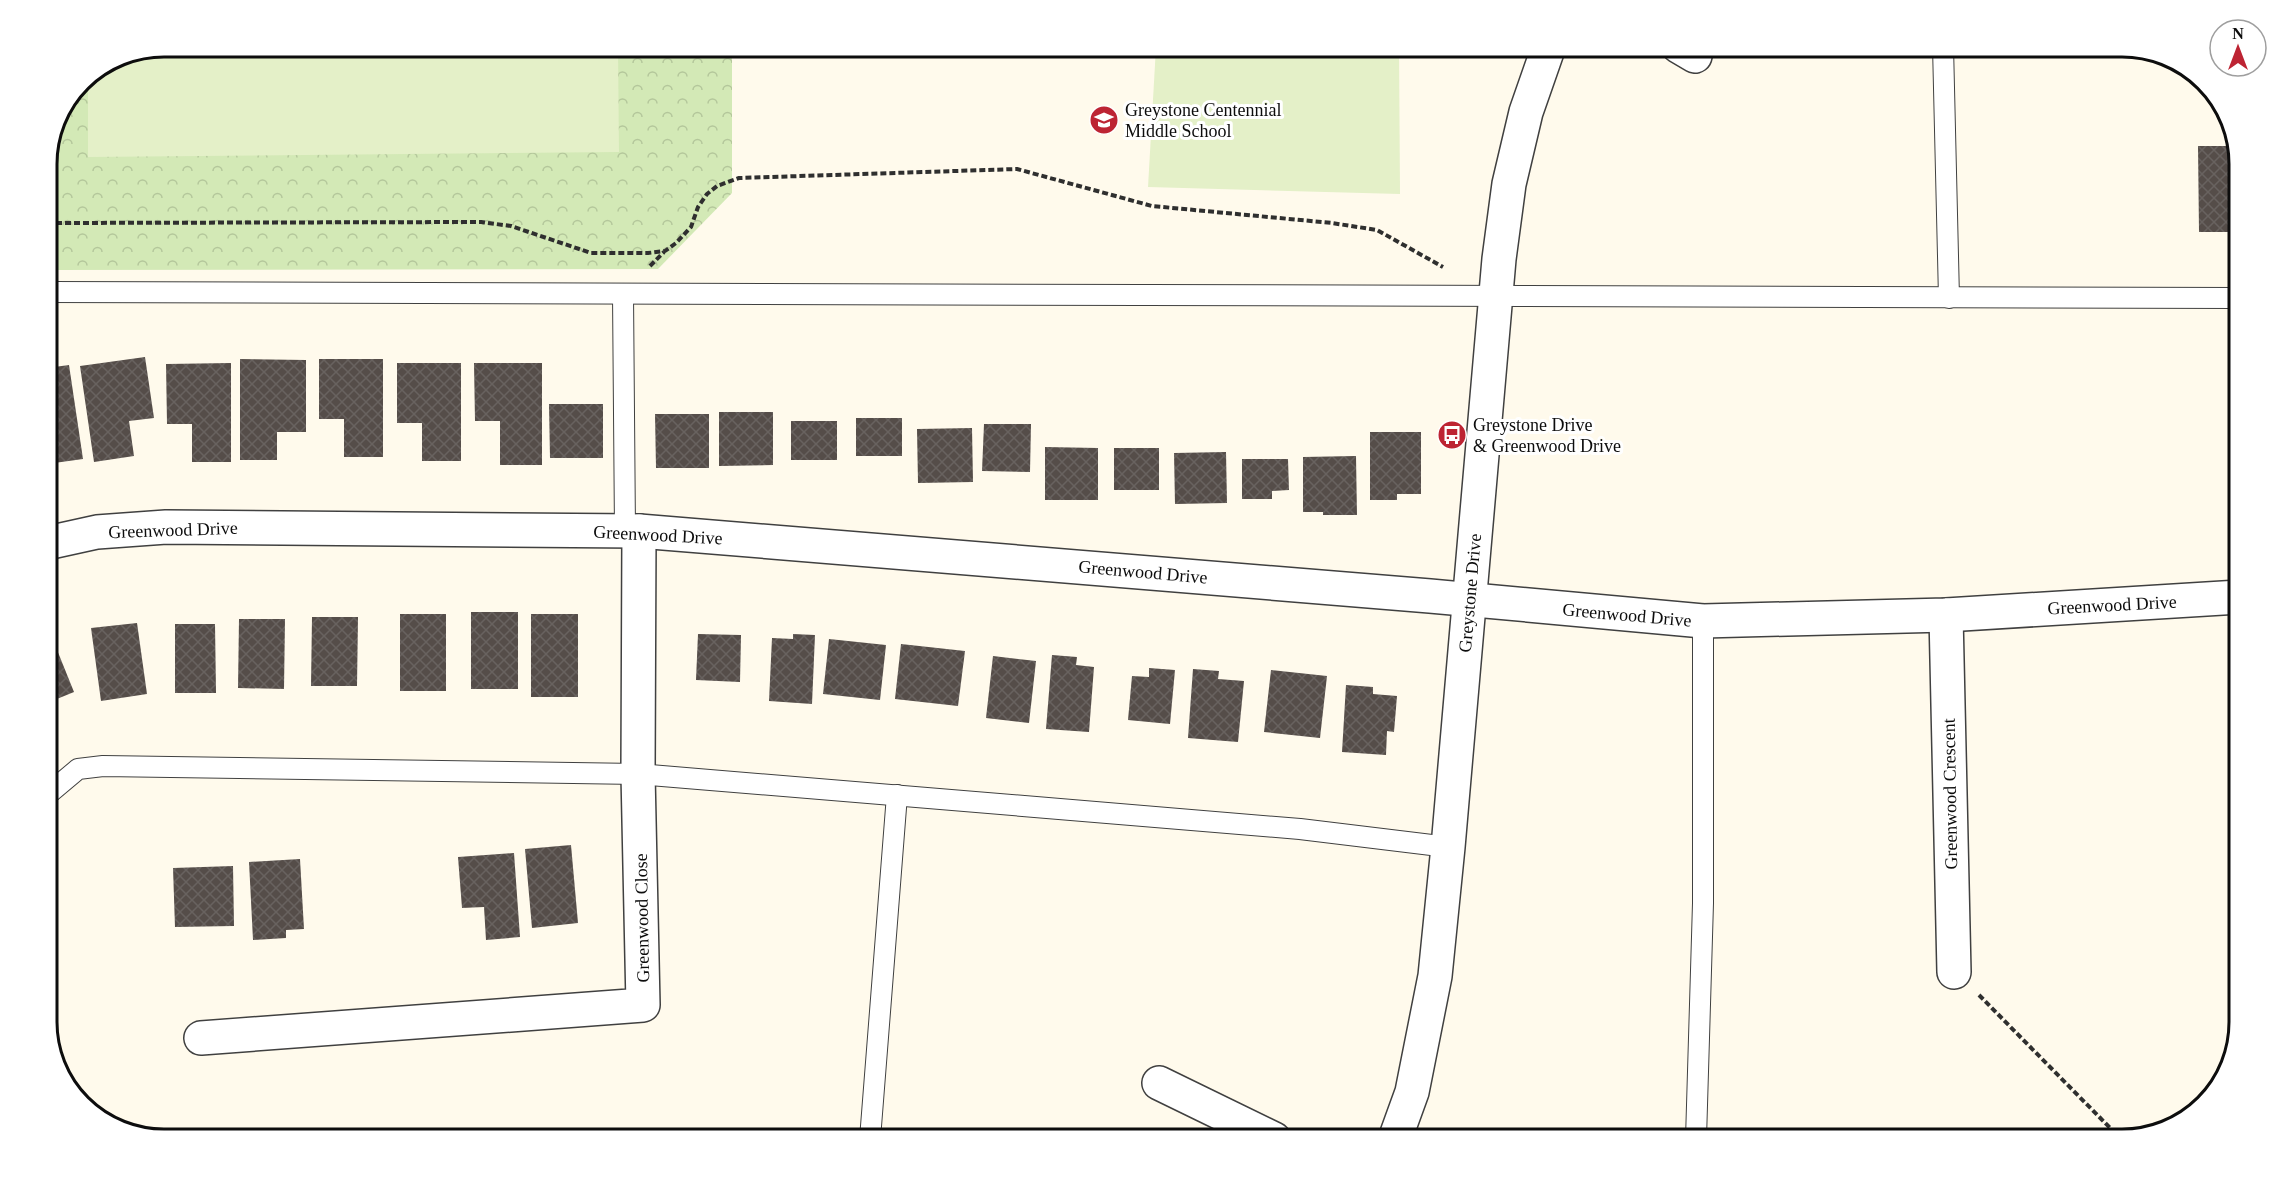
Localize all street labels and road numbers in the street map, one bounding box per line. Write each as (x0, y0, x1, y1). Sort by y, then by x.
street label: Greenwood Drive (108, 518, 238, 542)
street label: Greenwood Drive (593, 522, 723, 548)
street label: Greystone Drive (1455, 533, 1485, 653)
street label: Greenwood Drive (1078, 556, 1208, 588)
street label: Greenwood Drive (2047, 592, 2177, 618)
street label: Greenwood Drive (1562, 599, 1692, 631)
street label: Greenwood Crescent (1939, 718, 1961, 870)
street label: Greenwood Close (631, 853, 653, 983)

